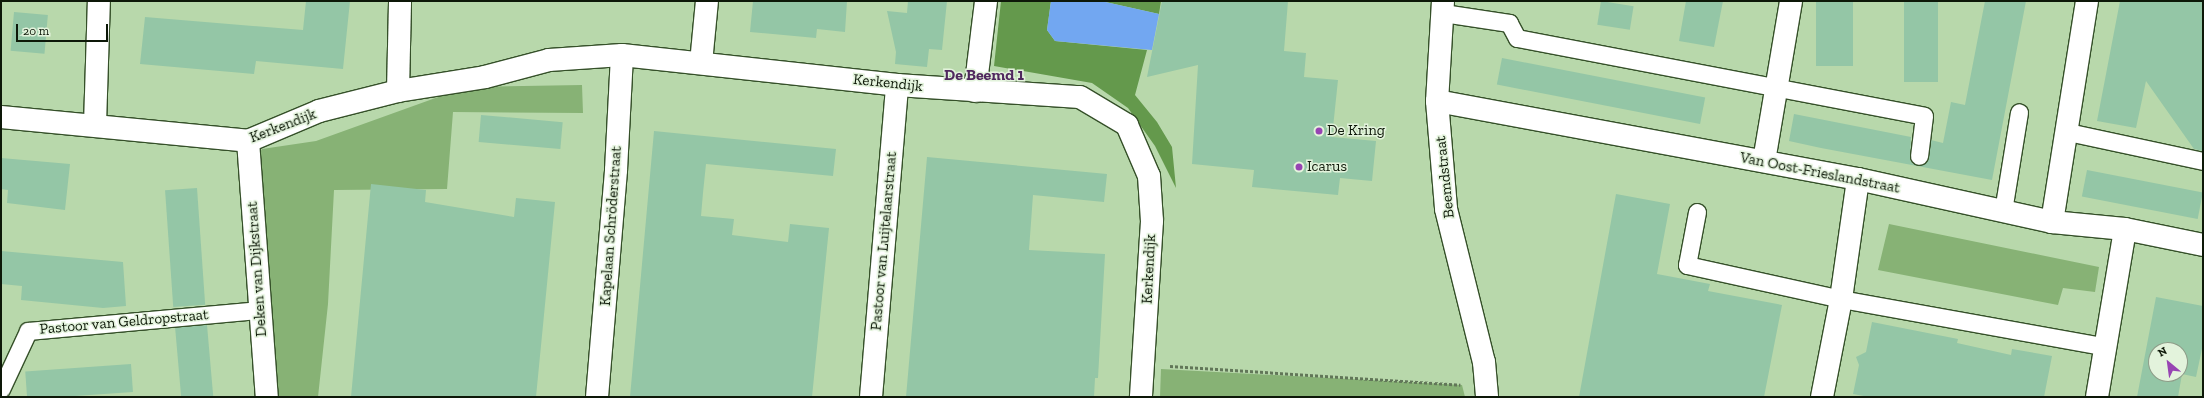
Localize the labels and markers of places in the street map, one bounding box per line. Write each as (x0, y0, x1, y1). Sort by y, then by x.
place label: De Kring (1327, 122, 1385, 140)
marker: De Kring (1314, 126, 1324, 136)
place label: Icarus (1307, 158, 1347, 176)
marker: Icarus (1294, 162, 1304, 172)

